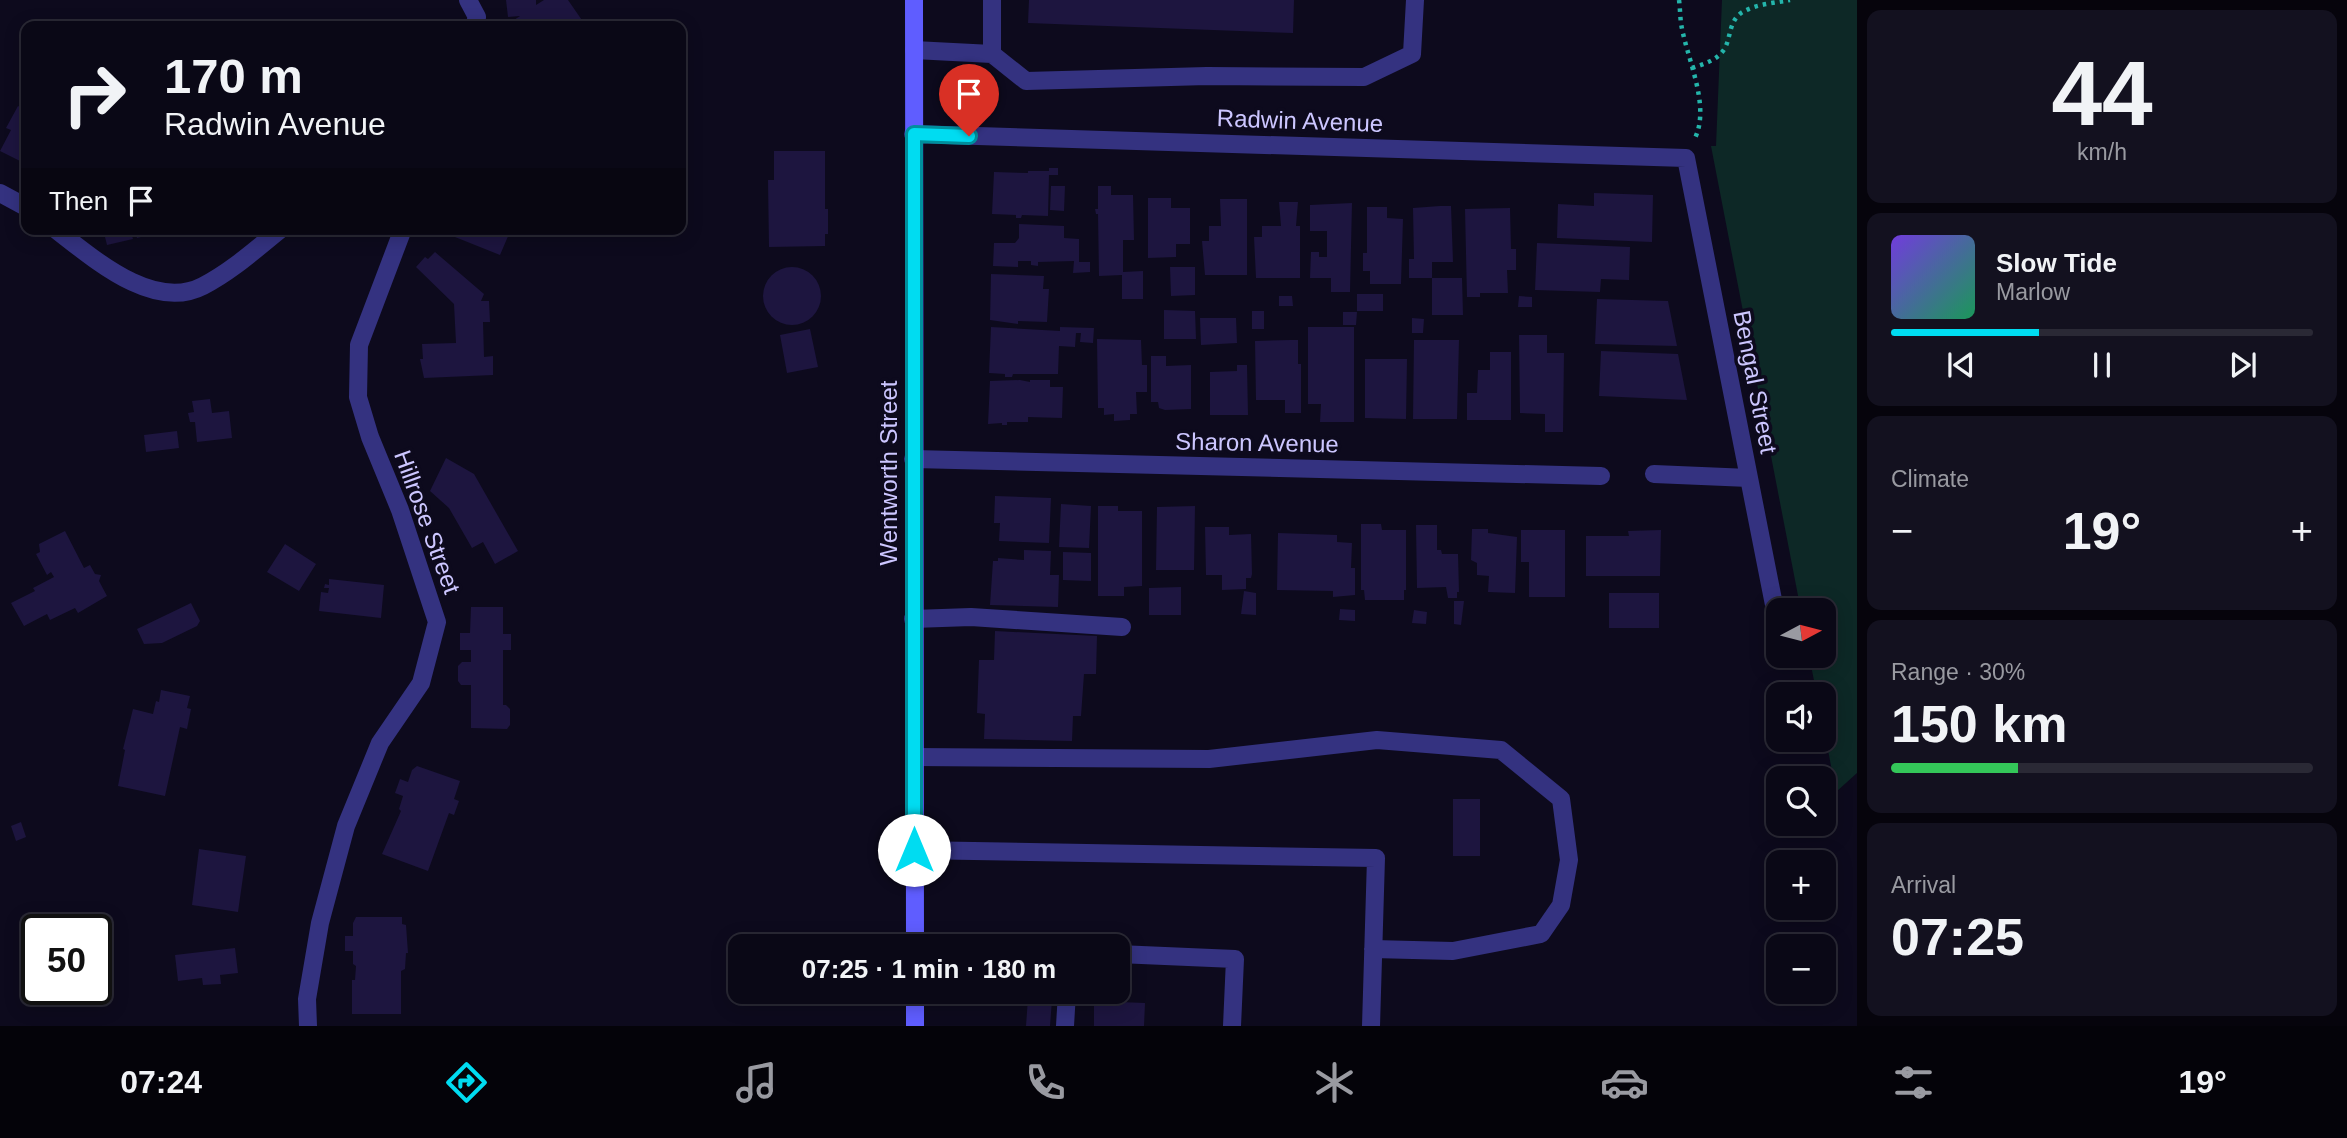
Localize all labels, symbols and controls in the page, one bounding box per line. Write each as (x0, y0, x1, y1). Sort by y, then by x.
text: 44 (2051, 43, 2153, 144)
icon: right (49, 49, 140, 140)
text: 170 m (164, 49, 303, 103)
pin (939, 64, 999, 136)
icon: arrive (950, 75, 988, 113)
street label: Radwin Avenue (1216, 104, 1384, 137)
text: Radwin Avenue (164, 106, 386, 142)
text: km/h (2077, 139, 2127, 165)
icon: arrive (122, 182, 160, 220)
text: Then (49, 186, 108, 216)
text: Slow Tide (1996, 248, 2117, 278)
text: Marlow (1996, 279, 2070, 305)
street label: Bengal Street (1728, 308, 1783, 456)
icon: previous (1942, 346, 1980, 384)
icon: pause (2083, 346, 2121, 384)
icon: next (2224, 346, 2262, 384)
street label: Wentworth Street (875, 380, 902, 565)
street label: Sharon Avenue (1175, 428, 1339, 457)
street label: Hillrose Street (389, 446, 466, 598)
text: Climate (1891, 466, 1969, 492)
text: 19° (2063, 502, 2141, 560)
text: − (1891, 510, 1913, 552)
text: + (2291, 510, 2313, 552)
north arrow (1766, 598, 1836, 668)
map controls (1766, 598, 1836, 1004)
text: Range · 30% (1891, 659, 2025, 685)
button: sound (1766, 682, 1836, 752)
text: 150 km (1891, 695, 2067, 753)
button: search (1766, 766, 1836, 836)
position arrow (877, 813, 951, 887)
button: + (1766, 850, 1836, 920)
text: Arrival (1891, 872, 1956, 898)
text: 07:25 (1891, 908, 2024, 966)
speed limit sign: 50 (21, 914, 112, 1005)
button: − (1766, 934, 1836, 1004)
text: 07:25 · 1 min · 180 m (802, 954, 1056, 984)
icon: directions (442, 1058, 491, 1107)
icon: music (732, 1058, 781, 1107)
icon: phone (1021, 1058, 1070, 1107)
icon: climate (1310, 1058, 1359, 1107)
icon: car (1600, 1058, 1649, 1107)
icon: filters (1889, 1058, 1938, 1107)
text: 07:24 (120, 1064, 202, 1100)
text: 19° (2178, 1064, 2227, 1100)

